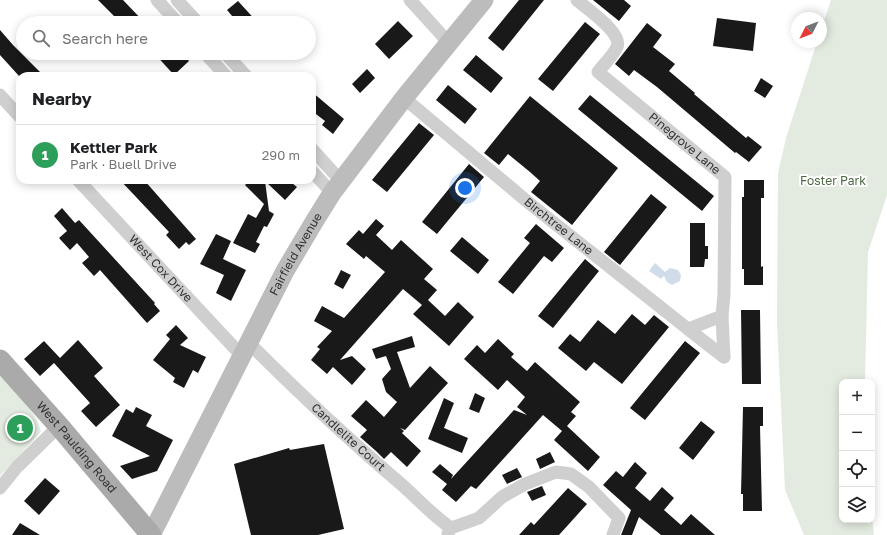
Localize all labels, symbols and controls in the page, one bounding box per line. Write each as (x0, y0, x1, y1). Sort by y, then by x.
north arrow (791, 12, 827, 48)
search box (16, 16, 316, 60)
icon: search (30, 27, 52, 49)
text: Search here (62, 29, 148, 47)
text: Nearby (32, 88, 92, 109)
street label: Pinegrove Lane (646, 109, 724, 177)
text: Kettler Park (70, 138, 158, 156)
text: 1 (42, 147, 48, 163)
text: 290 m (262, 147, 300, 163)
text: Park · Buell Drive (70, 156, 176, 172)
park label: Foster Park (800, 173, 866, 188)
your location (455, 178, 475, 198)
street label: Birchtree Lane (521, 194, 597, 258)
street label: Fairfield Avenue (266, 210, 325, 298)
street label: West Cox Drive (126, 231, 196, 305)
map controls (839, 379, 875, 523)
button: + (839, 379, 875, 415)
street label: West Paulding Road (34, 398, 120, 496)
street label: Candlelite Court (309, 400, 389, 474)
pin: 1 (7, 413, 33, 443)
button: − (839, 415, 875, 451)
button: locate (839, 451, 875, 487)
button: layers (839, 487, 875, 523)

